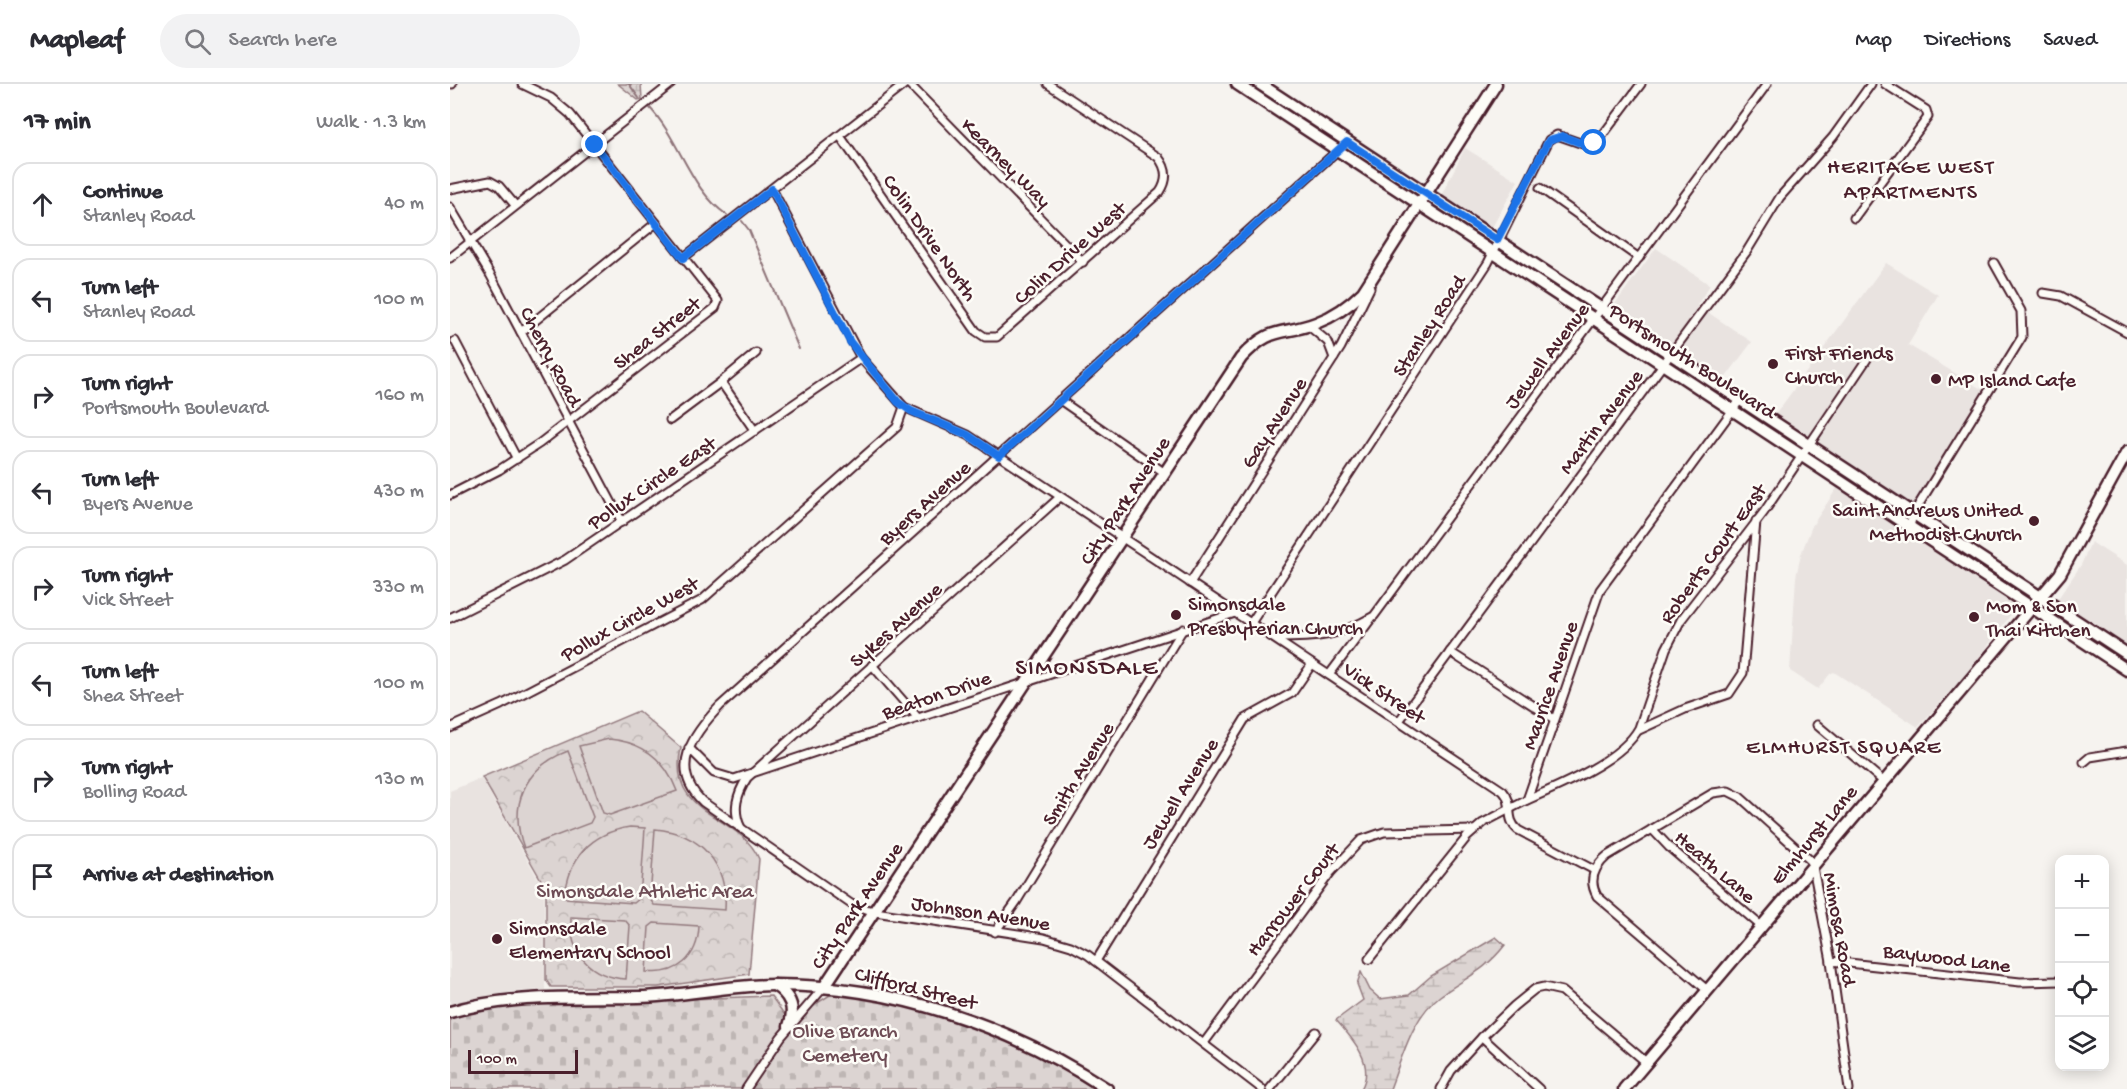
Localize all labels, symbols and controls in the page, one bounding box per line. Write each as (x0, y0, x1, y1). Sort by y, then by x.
search box (160, 14, 580, 68)
text: Mapleaf (30, 25, 124, 58)
icon: search (181, 25, 214, 58)
text: Search here (229, 28, 337, 54)
text: Map (1855, 29, 1892, 54)
text: Directions (1925, 29, 2010, 54)
text: Saved (2043, 29, 2097, 54)
text: 17 min (24, 108, 91, 139)
text: Walk · 1.3 km (316, 112, 426, 135)
street label: Kearney Way (954, 114, 1055, 215)
route start (1580, 129, 1606, 155)
route end (581, 131, 607, 157)
district label: HERITAGE WEST APARTMENTS (1827, 156, 1995, 207)
street label: Colin Drive North (875, 171, 981, 307)
text: Continue (83, 180, 163, 206)
icon: ahead (26, 188, 59, 221)
text: 40 m (384, 193, 424, 216)
street label: Colin Drive West (1010, 196, 1134, 311)
text: Stanley Road (83, 206, 194, 229)
street label: Stanley Road (1389, 270, 1474, 383)
text: Turn left (83, 276, 157, 302)
icon: left (26, 284, 59, 317)
text: 100 m (374, 289, 424, 312)
street label: Shea Street (609, 291, 709, 377)
street label: Jewell Avenue (1501, 298, 1598, 415)
street label: Portsmouth Boulevard (1602, 299, 1781, 427)
text: Stanley Road (83, 302, 194, 325)
street label: Cherry Road (512, 303, 586, 413)
place label: First Friends Church (1784, 343, 1894, 392)
marker: First Friends Church (1766, 357, 1780, 371)
street label: Martin Avenue (1555, 365, 1651, 481)
place label: MP Island Cafe (1948, 370, 2077, 395)
text: Turn right (83, 372, 171, 398)
marker: MP Island Cafe (1929, 372, 1943, 386)
street label: Gay Avenue (1237, 373, 1315, 474)
icon: right (26, 380, 59, 413)
text: 160 m (375, 385, 424, 408)
text: Portsmouth Boulevard (83, 398, 268, 421)
street label: Pollux Circle East (583, 431, 724, 538)
street label: City Park Avenue (1076, 432, 1178, 571)
street label: Byers Avenue (874, 456, 978, 553)
text: Turn left (83, 468, 157, 494)
icon: left (26, 476, 59, 509)
street label: Roberts Court East (1656, 478, 1775, 630)
text: 430 m (374, 481, 424, 504)
text: Byers Avenue (83, 494, 193, 517)
place label: Saint Andrews United Methodist Church (1832, 500, 2024, 549)
marker: Saint Andrews United Methodist Church (2027, 514, 2041, 528)
text: Turn right (83, 564, 171, 590)
icon: right (26, 572, 59, 605)
street label: Pollux Circle West (557, 572, 706, 670)
text: 330 m (373, 577, 424, 600)
street label: Sykes Avenue (846, 578, 950, 675)
text: Vick Street (83, 590, 172, 613)
place label: Simonsdale Presbyterian Church (1187, 594, 1363, 643)
place label: Mom & Son Thai Kitchen (1985, 596, 2090, 645)
marker: Simonsdale Presbyterian Church (1169, 608, 1183, 622)
marker: Mom & Son Thai Kitchen (1967, 610, 1981, 624)
street label: Maurice Avenue (1519, 618, 1586, 754)
district label: SIMONSDALE (1015, 655, 1159, 684)
street label: Vick Street (1336, 658, 1431, 733)
text: Turn left (83, 660, 157, 686)
street label: Beaton Drive (878, 667, 996, 728)
icon: left (26, 668, 59, 701)
text: 100 m (374, 673, 424, 696)
text: Shea Street (83, 686, 183, 709)
street label: Smith Avenue (1038, 718, 1122, 831)
street label: Jewell Avenue (1138, 734, 1227, 855)
district label: ELMHURST SQUARE (1746, 736, 1942, 762)
text: Turn right (83, 756, 171, 782)
icon: right (26, 764, 59, 797)
text: 130 m (375, 769, 424, 792)
street label: Elmhurst Lane (1767, 780, 1865, 891)
text: Bolling Road (83, 782, 186, 805)
street label: Heath Lane (1668, 827, 1760, 911)
street label: City Park Avenue (807, 838, 911, 975)
street label: Harrower Court (1243, 838, 1348, 963)
map controls (2055, 855, 2109, 1071)
button: + (2055, 855, 2109, 909)
icon: arrive (26, 860, 59, 893)
text: Arrive at destination (83, 863, 273, 889)
street label: Mimosa Road (1815, 871, 1860, 990)
park label: Simonsdale Athletic Area (536, 881, 755, 906)
street label: Johnson Avenue (909, 892, 1053, 939)
button: − (2055, 909, 2109, 963)
place label: Simonsdale Elementary School (509, 918, 671, 967)
marker: Simonsdale Elementary School (490, 932, 504, 946)
street label: Baywood Lane (1880, 940, 2013, 981)
street label: Clifford Street (851, 963, 981, 1018)
button: locate (2055, 963, 2109, 1017)
button: layers (2055, 1017, 2109, 1071)
park label: Olive Branch Cemetery (792, 1021, 898, 1070)
scale bar (468, 1047, 578, 1074)
text: 100 m (477, 1051, 517, 1070)

